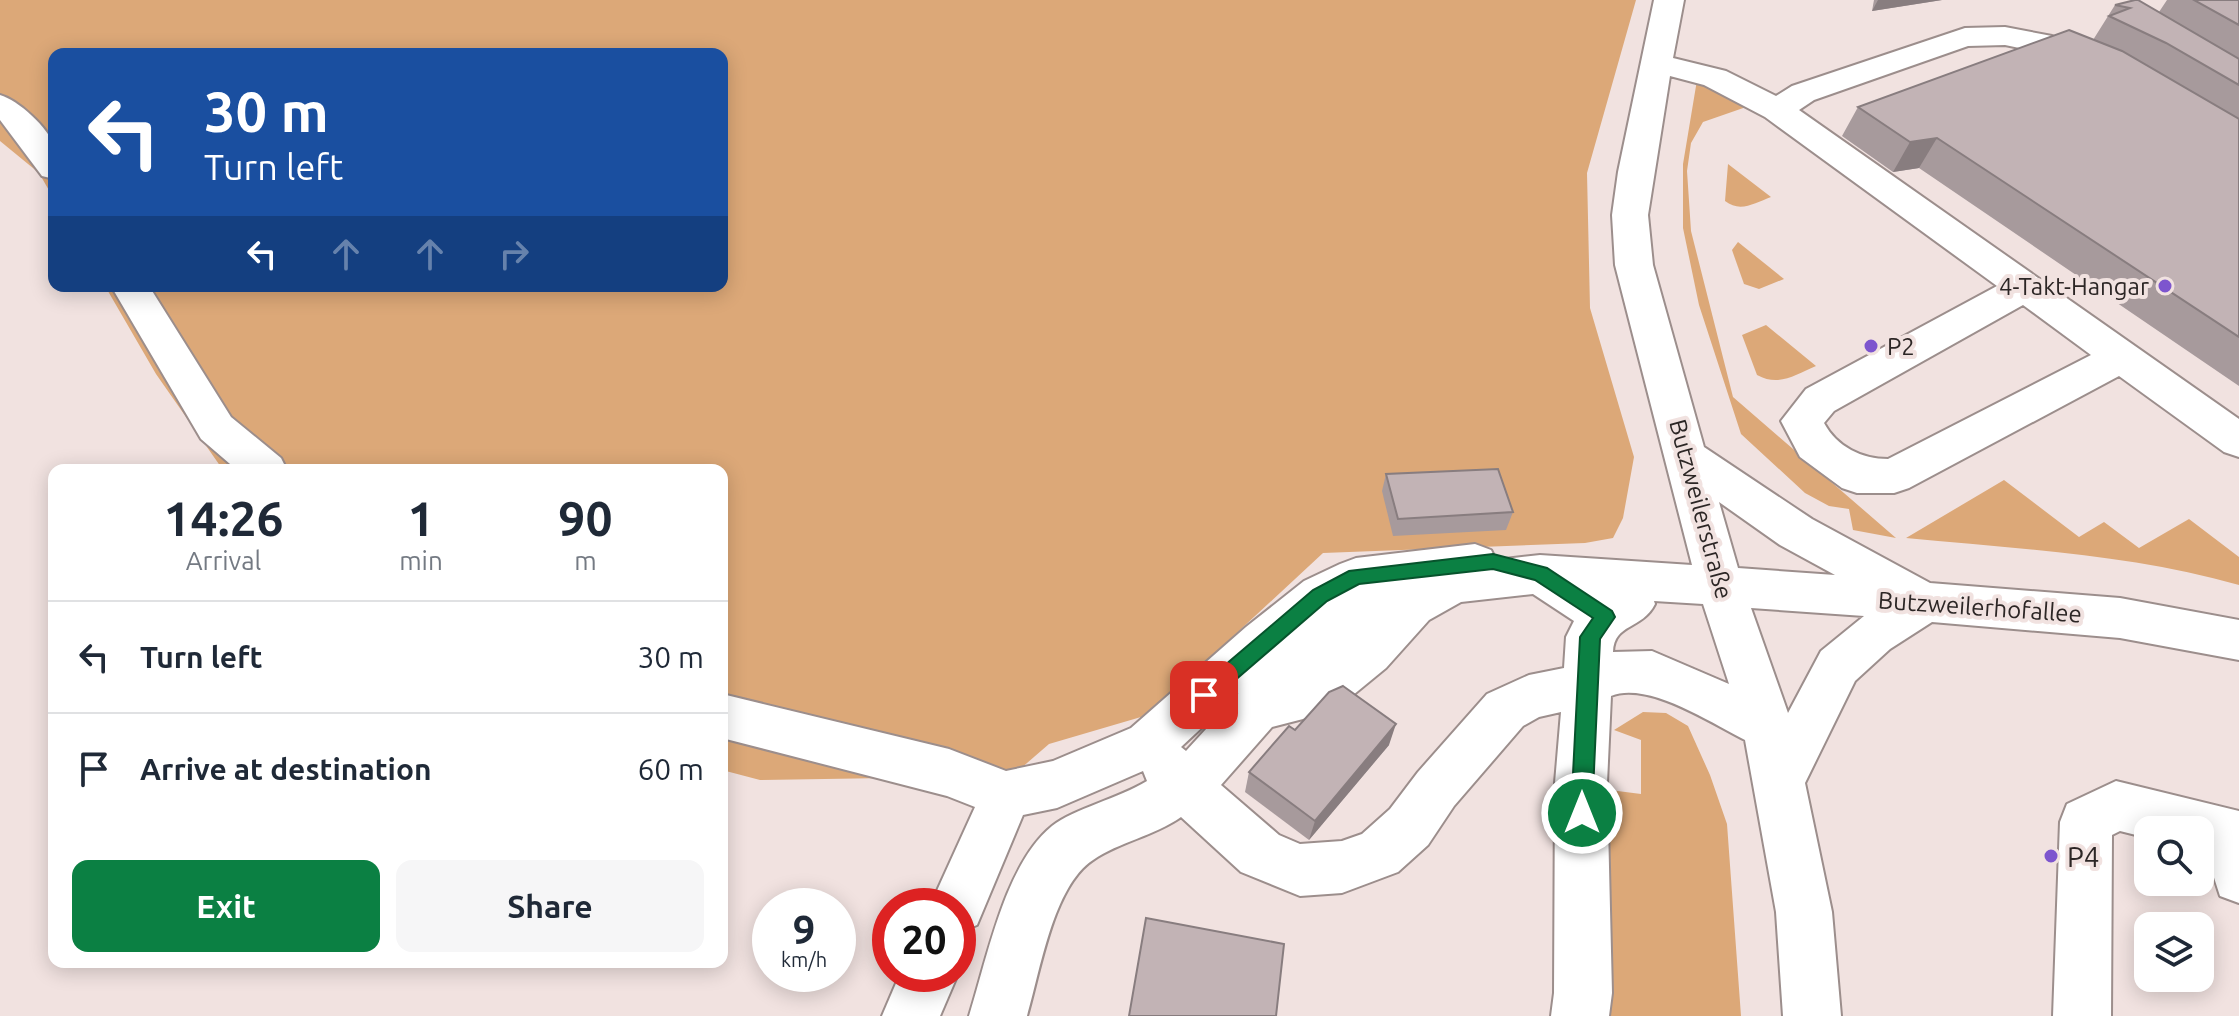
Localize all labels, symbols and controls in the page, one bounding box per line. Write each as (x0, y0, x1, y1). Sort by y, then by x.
icon: left (72, 80, 176, 184)
text: 30 m (204, 80, 329, 143)
text: Turn left (204, 146, 343, 187)
icon: left (240, 232, 284, 276)
icon: ahead (324, 232, 368, 276)
icon: ahead (408, 232, 452, 276)
icon: right (492, 232, 536, 276)
place label: 4-Takt-Hangar (1999, 273, 2149, 300)
marker: 4-Takt-Hangar (2156, 277, 2174, 295)
place label: P2 (1887, 333, 1915, 360)
marker: P2 (1862, 337, 1880, 355)
street label: Butzweilerstraße (1664, 416, 1738, 602)
text: 14:26 (164, 491, 284, 545)
text: 1 (407, 491, 435, 545)
text: 90 (558, 491, 612, 545)
text: Arrival (186, 546, 261, 575)
text: min (399, 546, 443, 575)
text: m (574, 546, 597, 575)
street label: Butzweilerhofallee (1877, 586, 2083, 628)
icon: left (72, 635, 116, 679)
text: Turn left (140, 640, 262, 674)
text: 30 m (637, 640, 704, 674)
pin (1170, 661, 1238, 729)
icon: arrive (1182, 673, 1226, 717)
icon: arrive (72, 747, 116, 791)
text: Arrive at destination (140, 752, 432, 786)
text: 60 m (637, 752, 704, 786)
position arrow (1540, 771, 1624, 855)
map controls (2134, 816, 2214, 992)
button: search (2134, 816, 2214, 896)
place label: P4 (2067, 841, 2100, 872)
marker: P4 (2042, 847, 2060, 865)
button: Exit (72, 860, 380, 952)
button: Share (396, 860, 704, 952)
speed limit sign: 20 (872, 888, 976, 992)
text: 9 (793, 907, 815, 952)
button: layers (2134, 912, 2214, 992)
text: km/h (781, 948, 827, 971)

